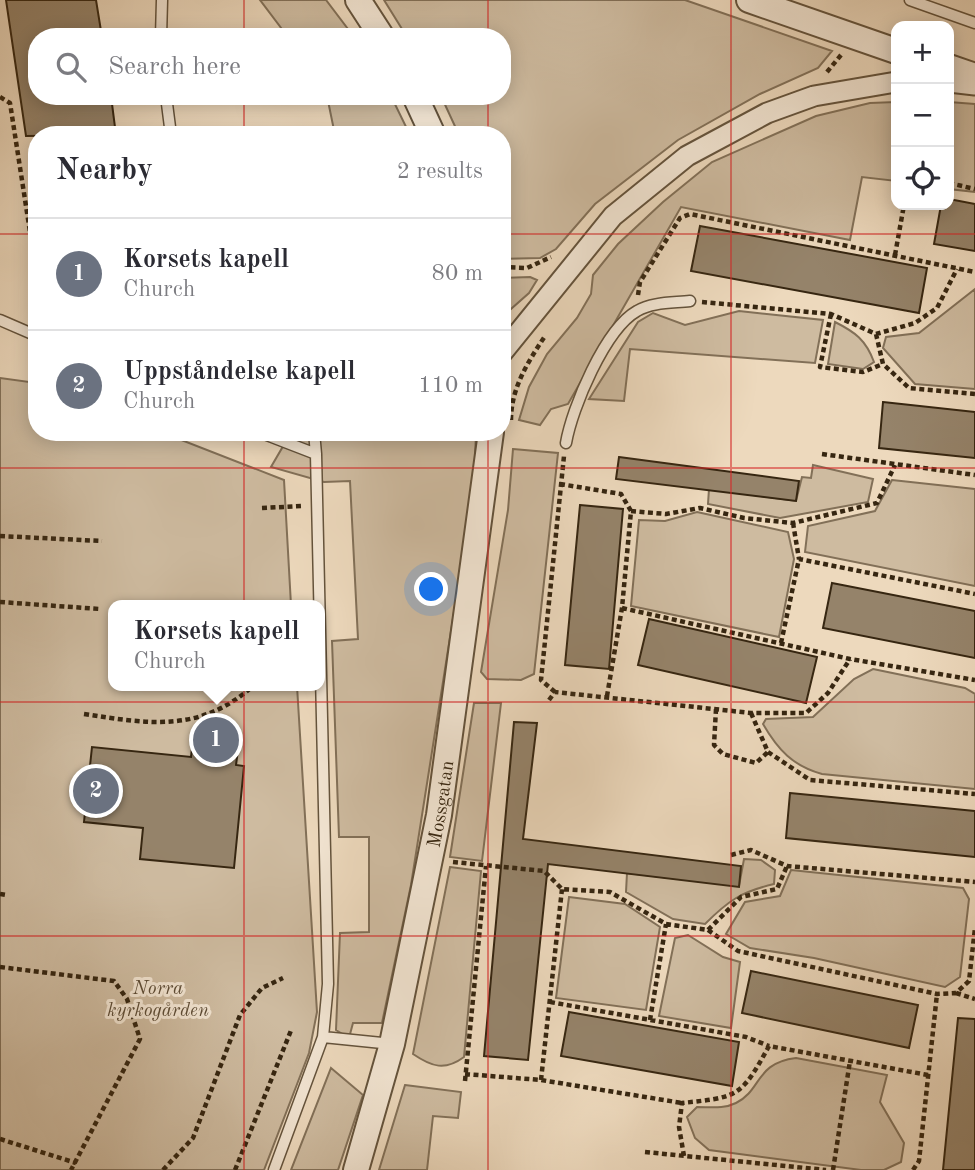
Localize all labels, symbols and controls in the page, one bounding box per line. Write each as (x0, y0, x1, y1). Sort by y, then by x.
map controls (891, 21, 954, 210)
button: + (891, 21, 954, 84)
search box (28, 28, 511, 105)
icon: search (52, 48, 90, 86)
text: Search here (108, 54, 241, 80)
button: − (891, 84, 954, 147)
button: locate (891, 147, 954, 210)
text: Nearby (56, 156, 153, 186)
text: 2 results (397, 160, 483, 183)
text: Korsets kapell (123, 247, 289, 273)
text: 1 (72, 262, 86, 285)
text: 80 m (432, 262, 483, 285)
text: Church (123, 278, 195, 301)
text: Uppståndelse kapell (123, 359, 355, 385)
text: 2 (72, 374, 86, 397)
text: 110 m (418, 374, 483, 397)
text: Church (123, 390, 195, 413)
your location (414, 572, 448, 606)
popup (108, 600, 325, 691)
text: Korsets kapell (134, 619, 299, 645)
text: Church (134, 650, 206, 673)
pin: 1 (193, 714, 239, 766)
street label: Mossgatan (426, 759, 458, 849)
pin: 2 (73, 765, 119, 817)
park label: Norra kyrkogården (107, 980, 209, 1021)

